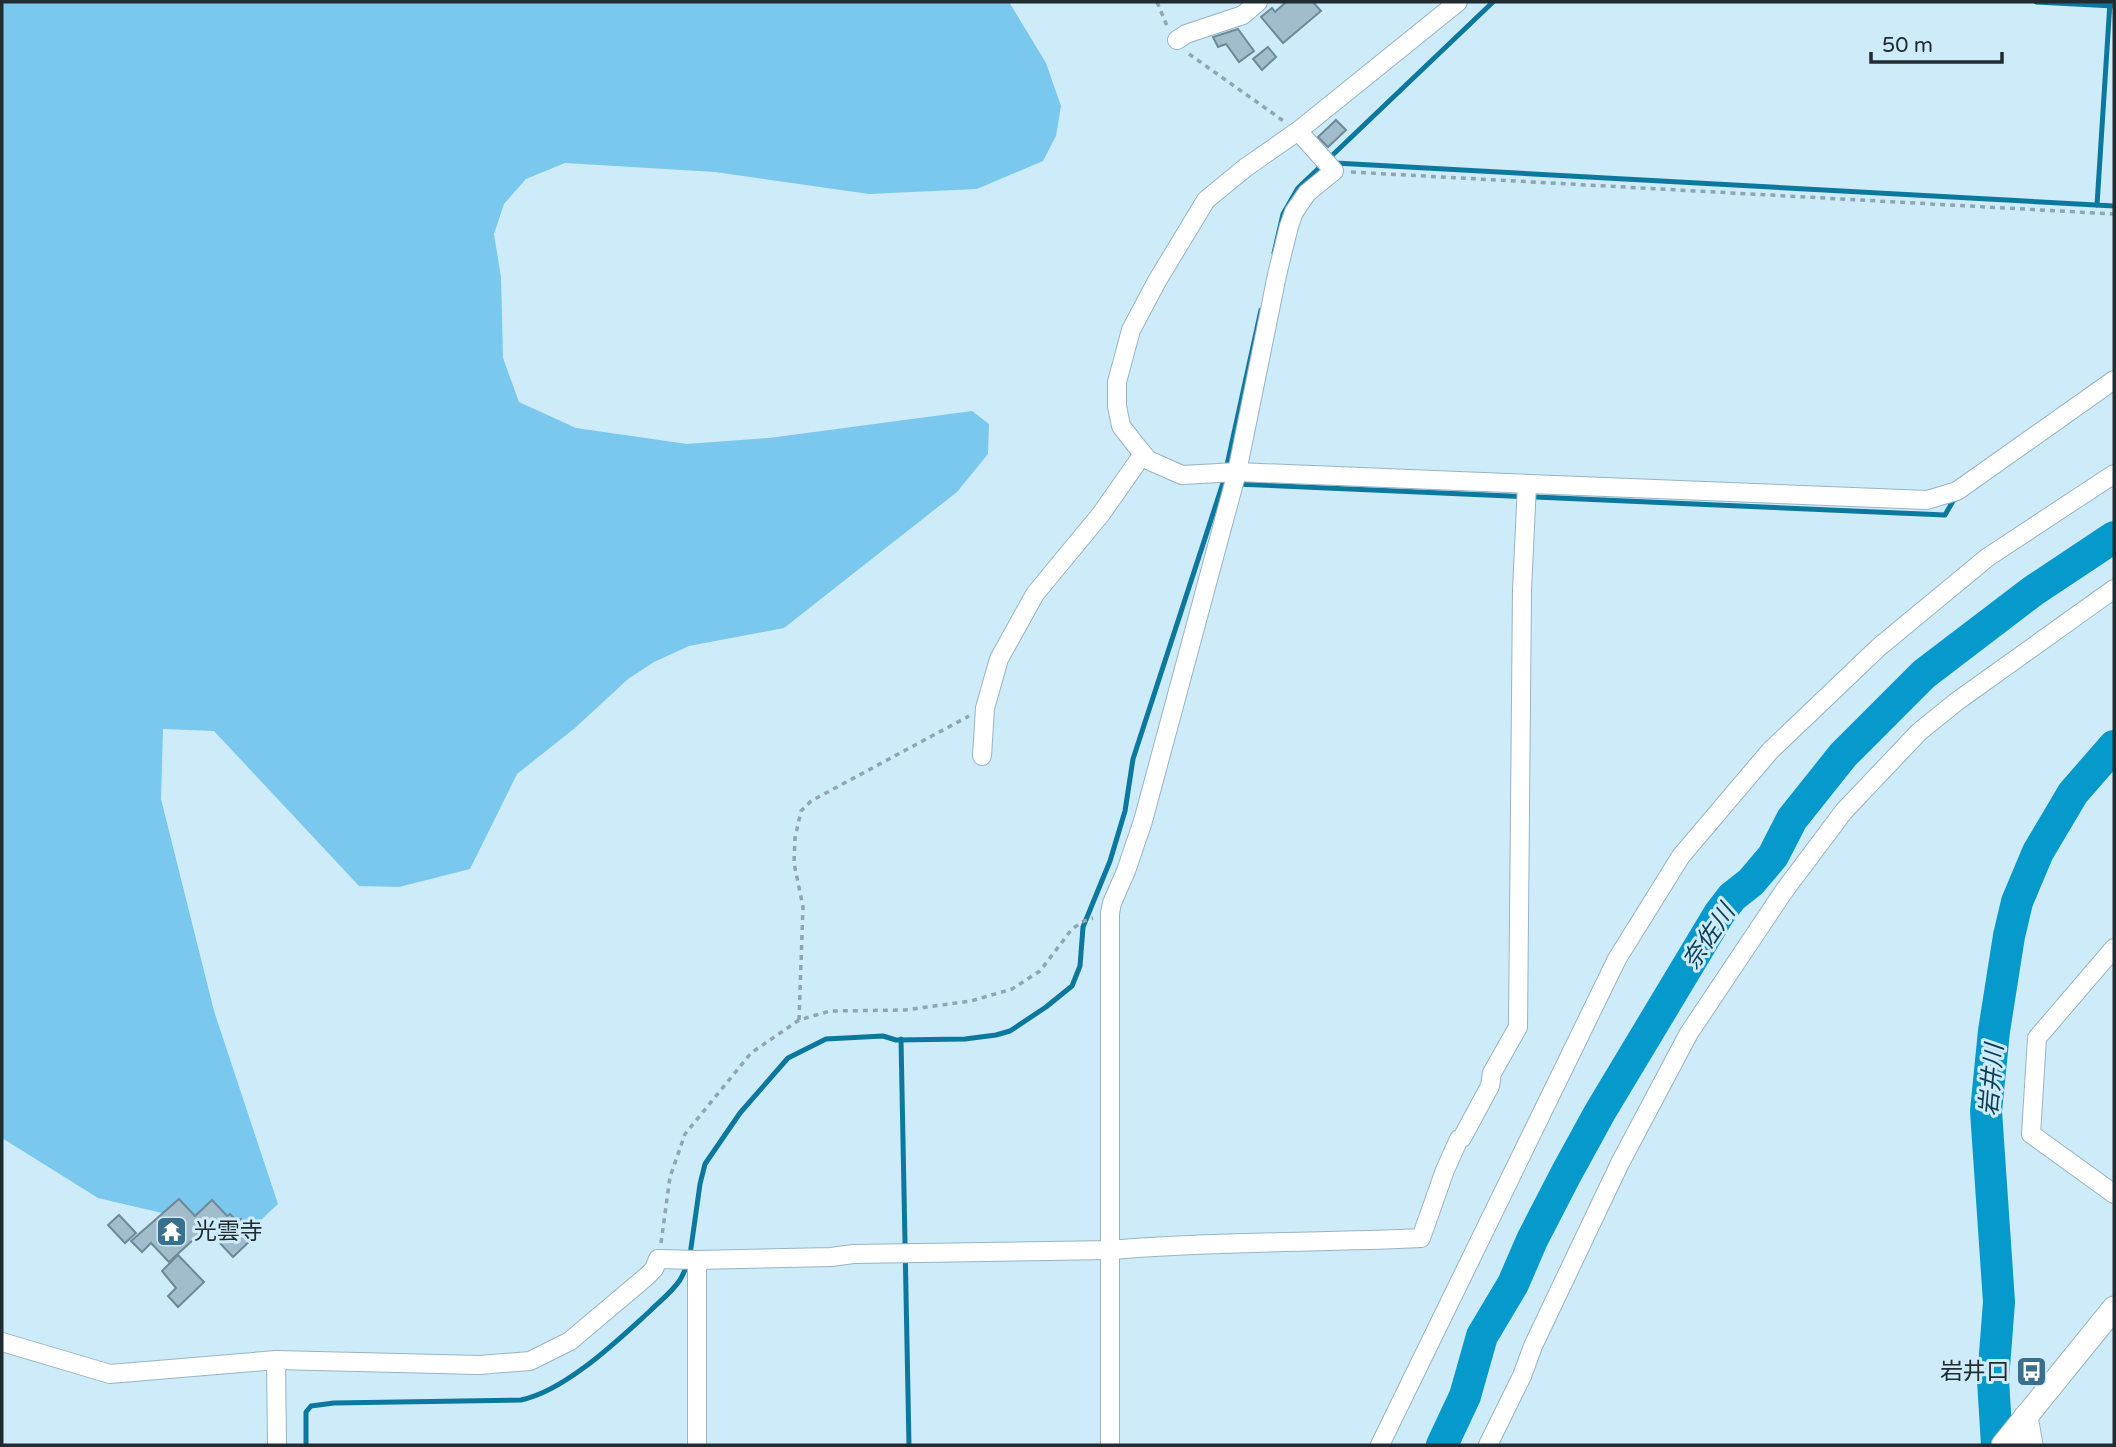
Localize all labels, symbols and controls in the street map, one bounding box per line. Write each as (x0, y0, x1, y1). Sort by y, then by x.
scale bar (1871, 21, 2002, 65)
text: 50 m (1882, 33, 1933, 58)
water label: 奈佐川 (1677, 897, 1743, 975)
water label: 岩井川 (1974, 1040, 2010, 1117)
temple icon: 光雲寺 (154, 1215, 188, 1249)
place label: 光雲寺 (194, 1218, 263, 1246)
bus stop icon: 岩井口 (2015, 1355, 2049, 1389)
place label: 岩井口 (1940, 1358, 2009, 1386)

